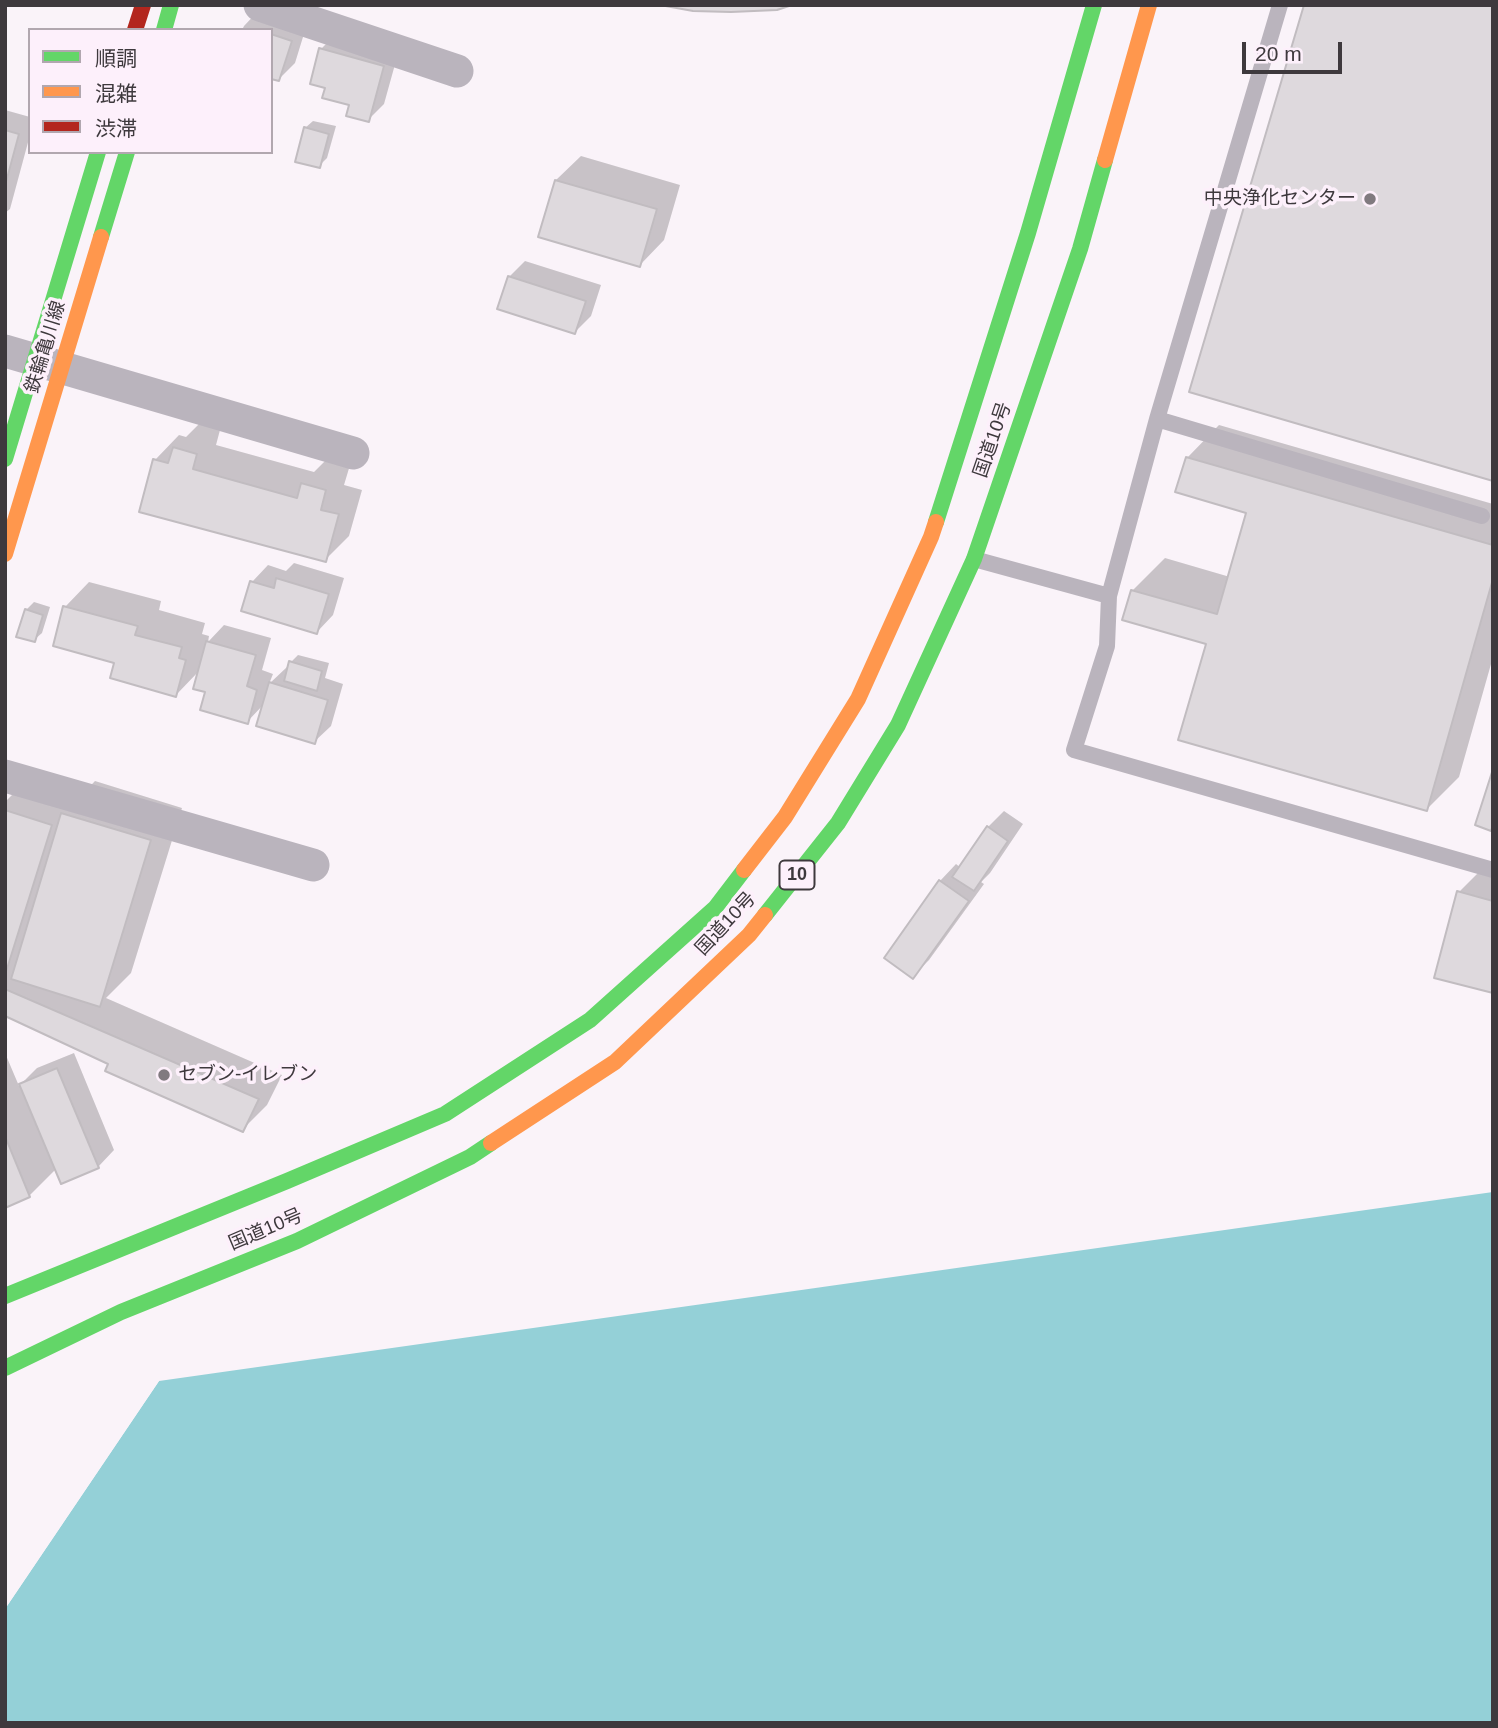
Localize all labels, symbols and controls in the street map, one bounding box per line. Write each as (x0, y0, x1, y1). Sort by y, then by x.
legend (28, 28, 273, 154)
scale bar (1246, 28, 1346, 72)
text: 20 m (1255, 42, 1302, 65)
text: 順調 (95, 47, 137, 70)
text: 混雑 (95, 82, 137, 105)
text: 渋滞 (95, 117, 137, 140)
place label: 中央浄化センター (1204, 188, 1356, 210)
marker: 中央浄化センター (1362, 191, 1378, 207)
street label: 鉄輪亀川線 (21, 298, 71, 396)
street label: 国道10号 (970, 399, 1016, 481)
road number: 10 (780, 860, 814, 890)
street label: 国道10号 (691, 888, 761, 960)
place label: セブン-イレブン (178, 1064, 317, 1086)
marker: セブン-イレブン (156, 1067, 172, 1083)
street label: 国道10号 (226, 1204, 306, 1256)

